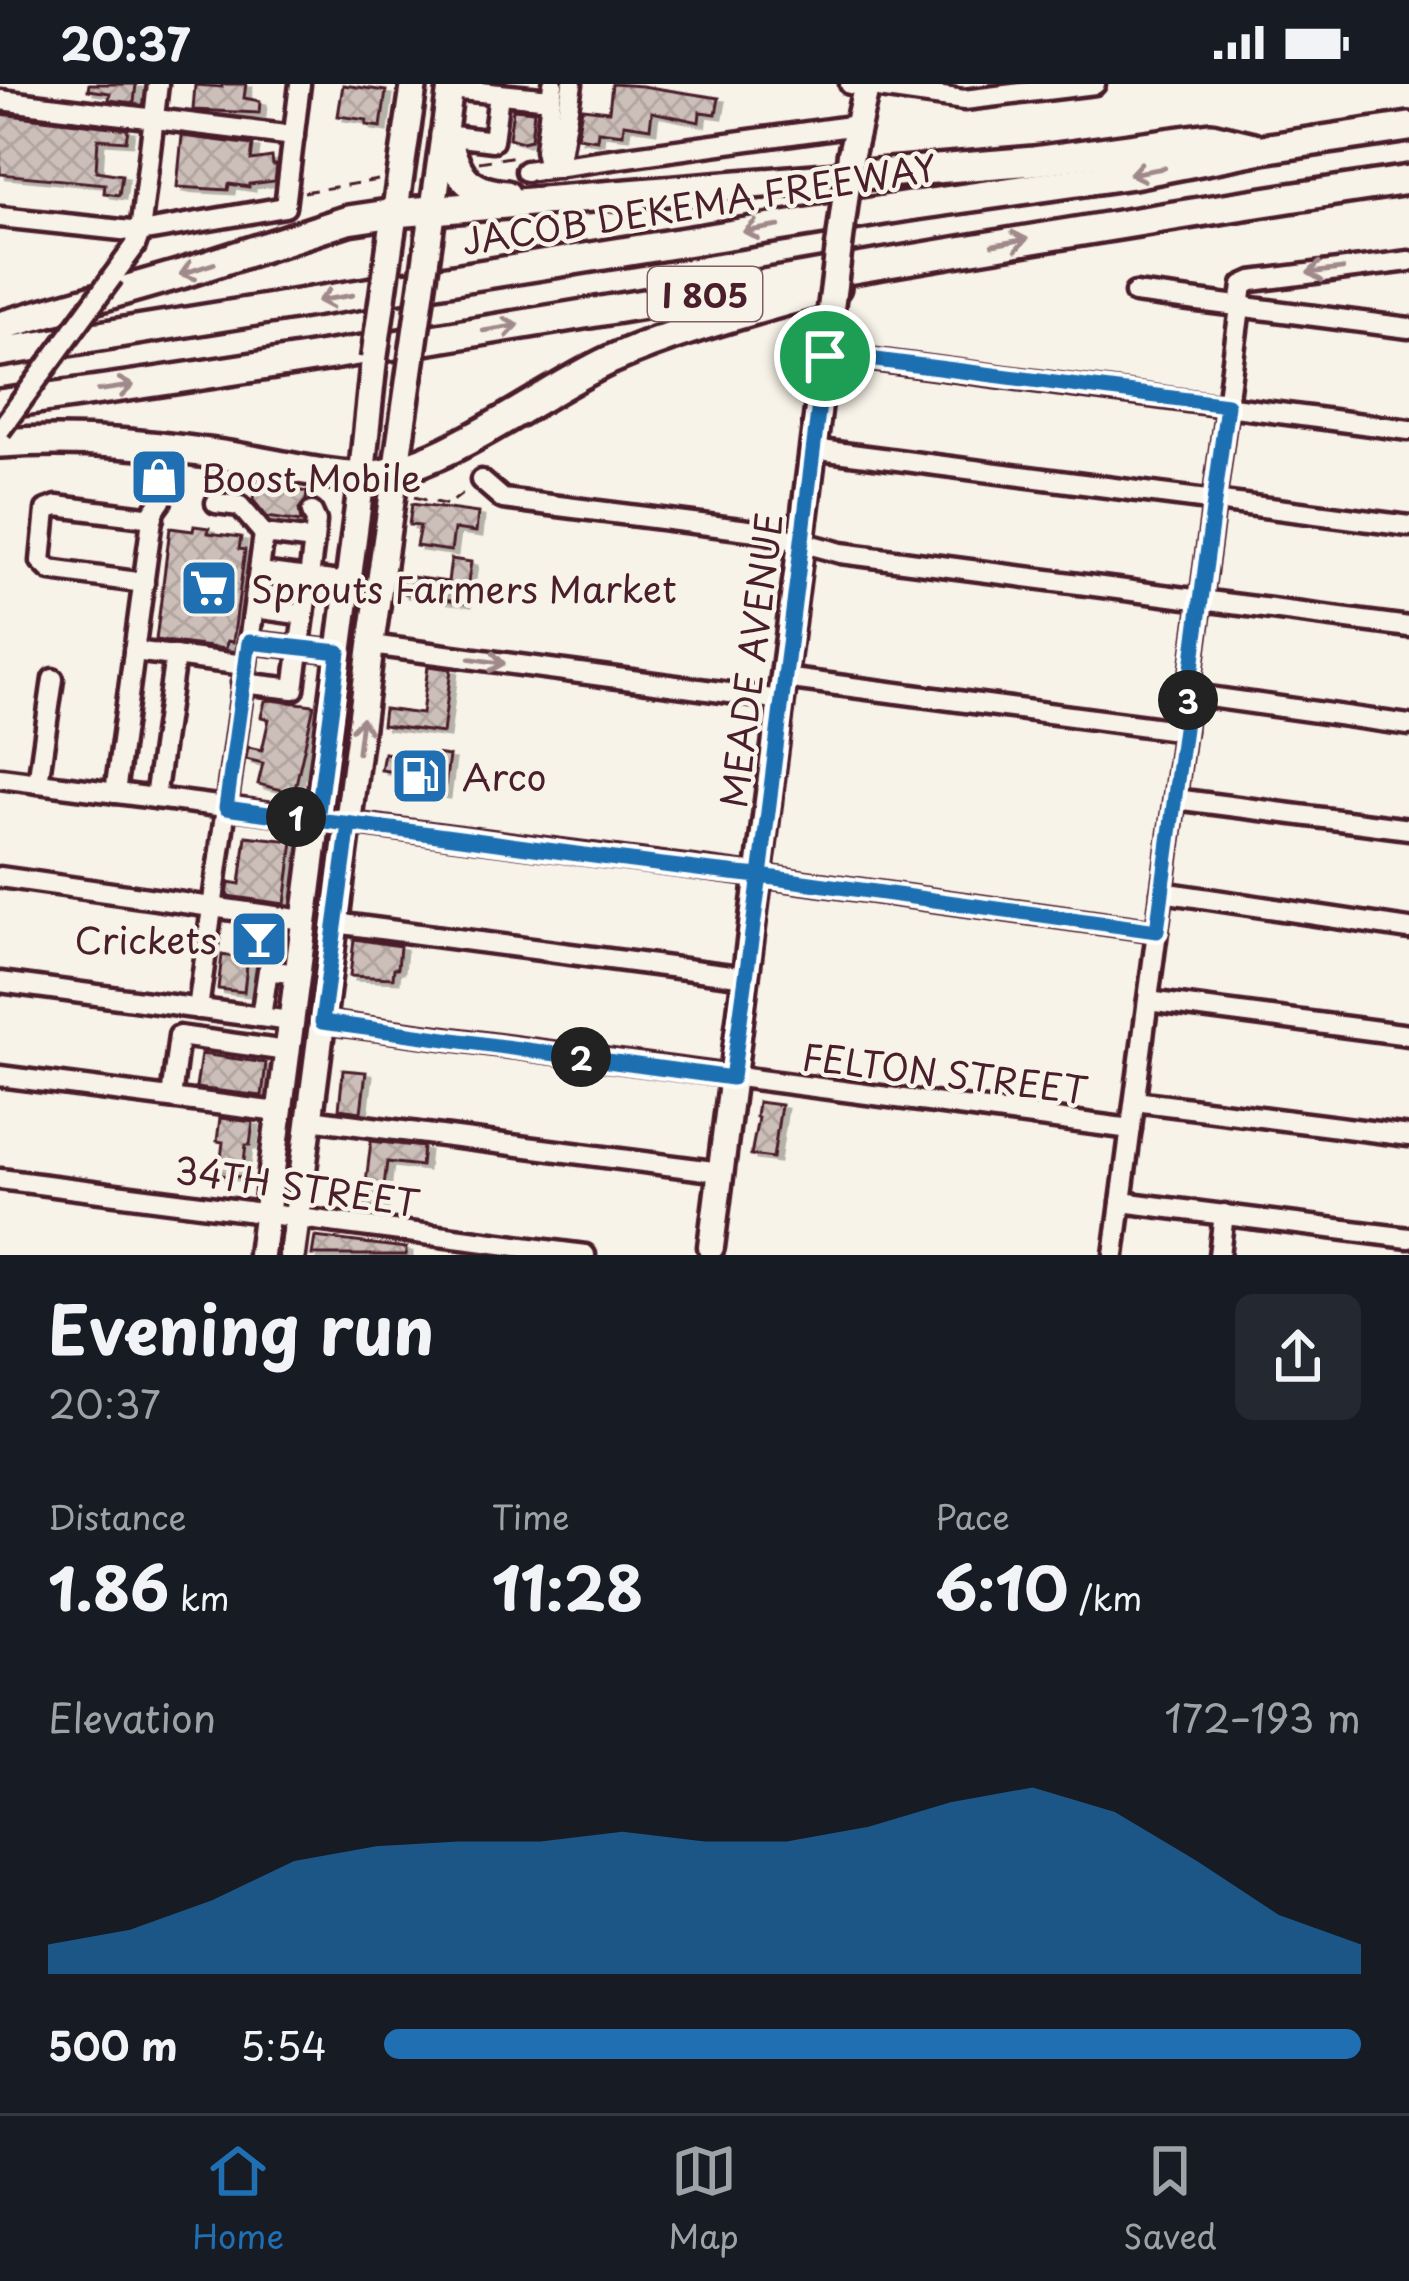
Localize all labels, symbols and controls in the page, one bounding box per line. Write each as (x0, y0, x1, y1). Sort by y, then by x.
text: 20:37 (60, 8, 190, 76)
street label: JACOB DEKEMA FREEWAY (458, 139, 940, 267)
one-way arrow (1128, 161, 1167, 183)
one-way arrow (743, 219, 782, 242)
one-way arrow (990, 230, 1029, 253)
one-way arrow (179, 259, 217, 281)
one-way arrow (1306, 261, 1345, 283)
road number: I 805 (648, 267, 762, 321)
one-way arrow (316, 287, 355, 310)
pin (774, 305, 876, 407)
one-way arrow (481, 316, 520, 339)
icon: arrive (792, 323, 858, 389)
one-way arrow (96, 376, 135, 399)
shop icon: Boost Mobile (128, 446, 190, 508)
place label: Boost Mobile (201, 450, 421, 504)
street label: MEADE AVENUE (705, 509, 795, 811)
supermarket icon: Sprouts Farmers Market (178, 557, 240, 619)
place label: Sprouts Farmers Market (251, 561, 677, 615)
one-way arrow (467, 650, 506, 672)
pin: 3 (1158, 670, 1218, 730)
text: 3 (1177, 675, 1199, 725)
one-way arrow (349, 716, 372, 755)
fuel station icon: Arco (389, 745, 451, 807)
place label: Arco (462, 749, 547, 803)
pin: 1 (266, 787, 326, 847)
text: 1 (288, 792, 304, 842)
bar icon: Crickets (228, 908, 290, 970)
place label: Crickets (75, 912, 217, 966)
pin: 2 (551, 1027, 611, 1087)
street label: FELTON STREET (799, 1028, 1091, 1116)
text: 2 (569, 1032, 593, 1082)
street label: 34TH STREET (171, 1141, 424, 1229)
text: Evening run (48, 1278, 434, 1377)
button: share (1235, 1294, 1361, 1420)
text: 20:37 (48, 1373, 161, 1432)
text: Distance (48, 1491, 186, 1541)
text: Time (492, 1491, 570, 1541)
text: Pace (935, 1491, 1010, 1541)
text: 1.86 (48, 1541, 169, 1631)
text: 11:28 (492, 1541, 643, 1631)
text: 6:10 (935, 1541, 1068, 1631)
text: km (169, 1572, 230, 1622)
text: /km (1068, 1572, 1142, 1622)
text: Elevation (48, 1687, 216, 1746)
text: 172–193 m (1164, 1687, 1361, 1746)
text: 500 m (48, 2015, 178, 2074)
text: 5:54 (240, 2015, 327, 2074)
tab: Home (192, 2138, 284, 2260)
tab: Map (668, 2138, 739, 2260)
tab: Saved (1123, 2138, 1217, 2260)

